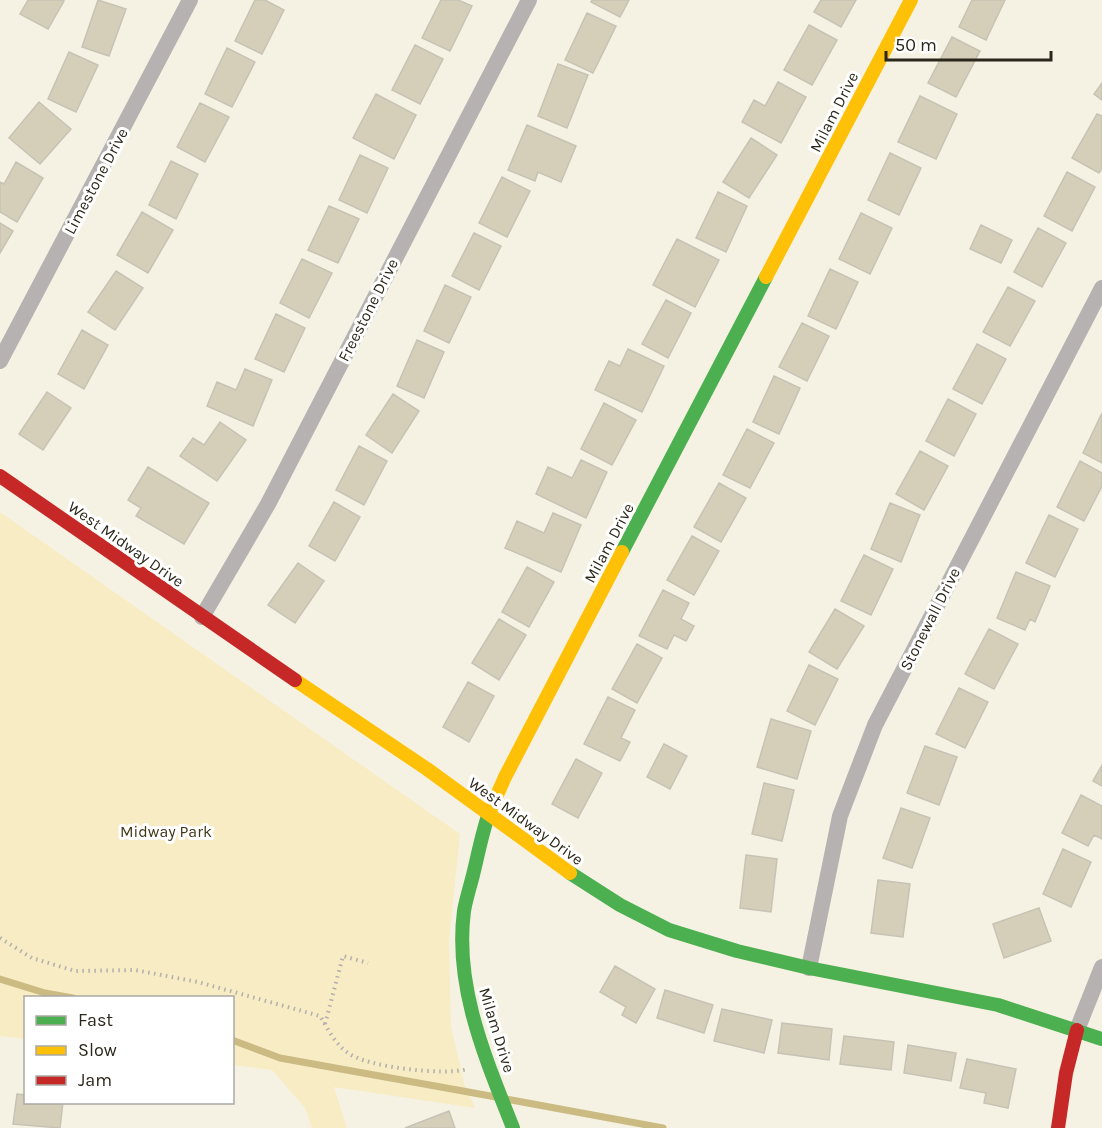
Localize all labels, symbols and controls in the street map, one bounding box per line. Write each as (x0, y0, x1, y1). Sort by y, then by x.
scale bar (886, 24, 1051, 62)
text: 50 m (895, 34, 937, 56)
street label: Milam Drive (806, 69, 862, 155)
street label: Limestone Drive (60, 125, 132, 237)
street label: Freestone Drive (334, 255, 402, 365)
street label: West Midway Drive (64, 497, 188, 591)
street label: Milam Drive (580, 500, 638, 586)
street label: Stonewall Drive (896, 564, 964, 674)
street label: West Midway Drive (465, 773, 587, 869)
park label: Midway Park (120, 822, 212, 841)
street label: Milam Drive (475, 985, 519, 1075)
legend (24, 996, 234, 1104)
text: Fast (78, 1009, 113, 1031)
text: Slow (78, 1039, 117, 1061)
text: Jam (78, 1069, 112, 1091)

